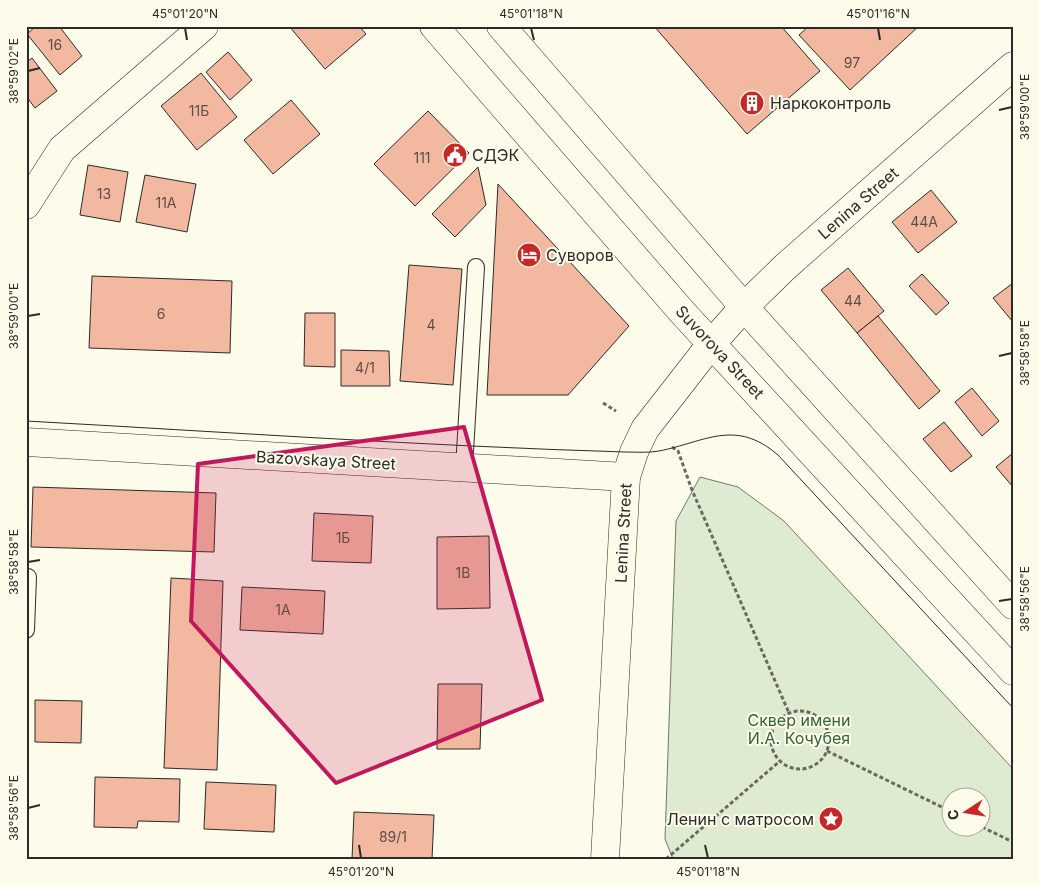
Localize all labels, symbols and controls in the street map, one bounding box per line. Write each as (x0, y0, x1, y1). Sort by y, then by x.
text: 45°01'20"N (152, 6, 218, 21)
text: 45°01'18"N (499, 6, 563, 21)
text: 45°01'16"N (846, 6, 910, 21)
house number: 16 (48, 36, 62, 53)
text: 38°59'02"E (6, 38, 21, 104)
house number: 97 (844, 54, 860, 71)
text: 38°59'00"E (1017, 74, 1032, 140)
building icon: Наркоконтроль (739, 90, 765, 116)
place label: Наркоконтроль (770, 93, 891, 113)
house number: 11Б (189, 102, 209, 119)
public building icon: СДЭК (442, 142, 468, 168)
place label: СДЭК (472, 145, 519, 165)
house number: 111 (413, 149, 431, 166)
street label: Lenina Street (814, 163, 902, 243)
house number: 13 (97, 185, 111, 202)
house number: 11А (155, 194, 177, 211)
house number: 44А (910, 213, 938, 230)
hotel icon: Суворов (516, 242, 542, 268)
place label: Суворов (546, 245, 614, 265)
text: 38°59'00"E (6, 283, 21, 349)
house number: 44 (844, 292, 862, 309)
street label: Suvorova Street (672, 301, 768, 403)
house number: 6 (157, 305, 165, 322)
house number: 4 (426, 316, 436, 333)
text: 38°58'58"E (1017, 320, 1032, 386)
house number: 4/1 (355, 359, 375, 376)
street label: Bazovskaya Street (256, 446, 396, 474)
street label: Lenina Street (610, 483, 636, 583)
text: 38°58'58"E (6, 529, 21, 595)
house number: 1Б (336, 529, 350, 546)
house number: 1В (456, 564, 470, 581)
text: 38°58'56"E (1017, 566, 1032, 632)
house number: 1А (275, 601, 291, 618)
park label: Сквер имени И.А. Кочубея (747, 710, 851, 748)
text: 38°58'56"E (6, 775, 21, 841)
north arrow (942, 788, 992, 838)
place icon: Ленин с матросом (818, 806, 844, 832)
text: С (943, 808, 962, 822)
place label: Ленин с матросом (667, 809, 814, 829)
house number: 89/1 (379, 828, 407, 845)
text: 45°01'20"N (328, 864, 394, 879)
text: 45°01'18"N (676, 864, 740, 879)

